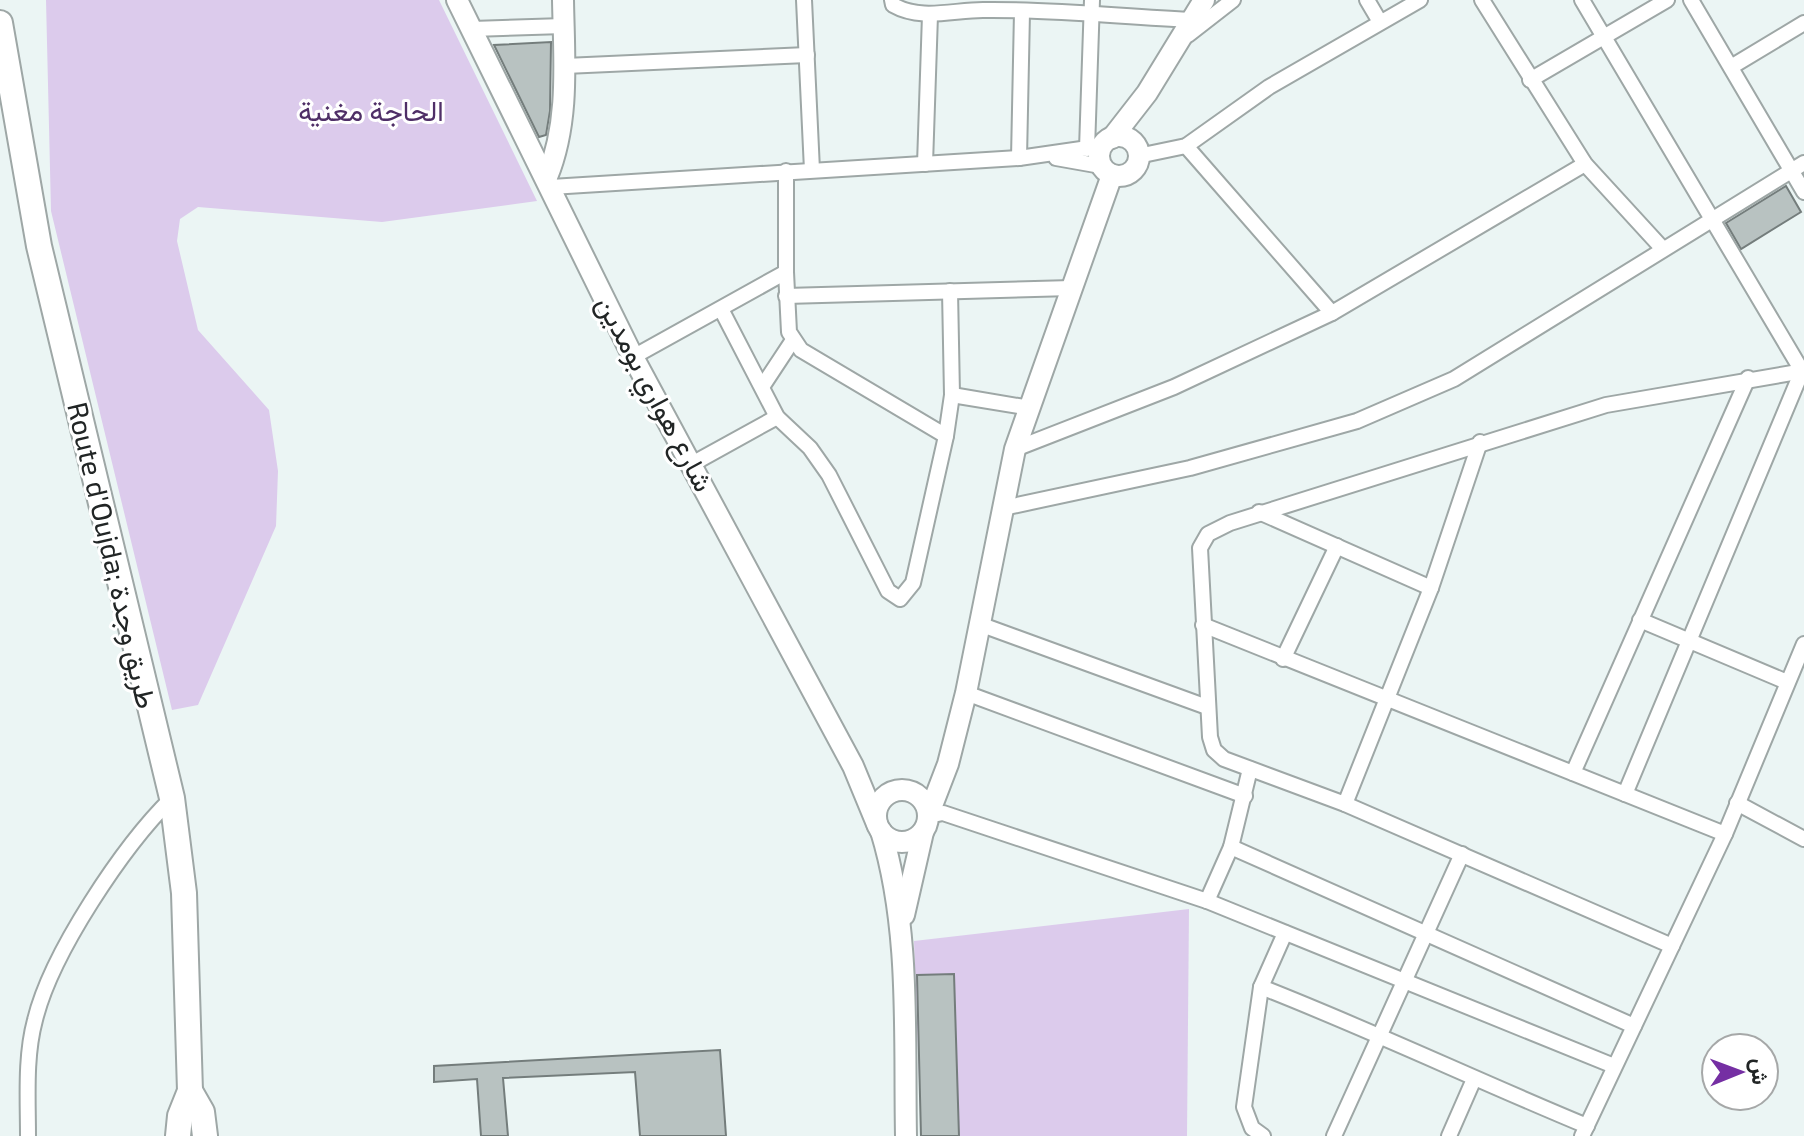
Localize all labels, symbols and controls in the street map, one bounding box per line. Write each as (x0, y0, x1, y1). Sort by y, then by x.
park label: الحاجة مغنية (298, 93, 444, 128)
street label: شارع هواري بومدين (584, 289, 722, 500)
street label: Route d'Oujda; طريق وجدة (59, 398, 165, 712)
north arrow (1700, 1032, 1780, 1112)
text: ش (1746, 1058, 1774, 1085)

